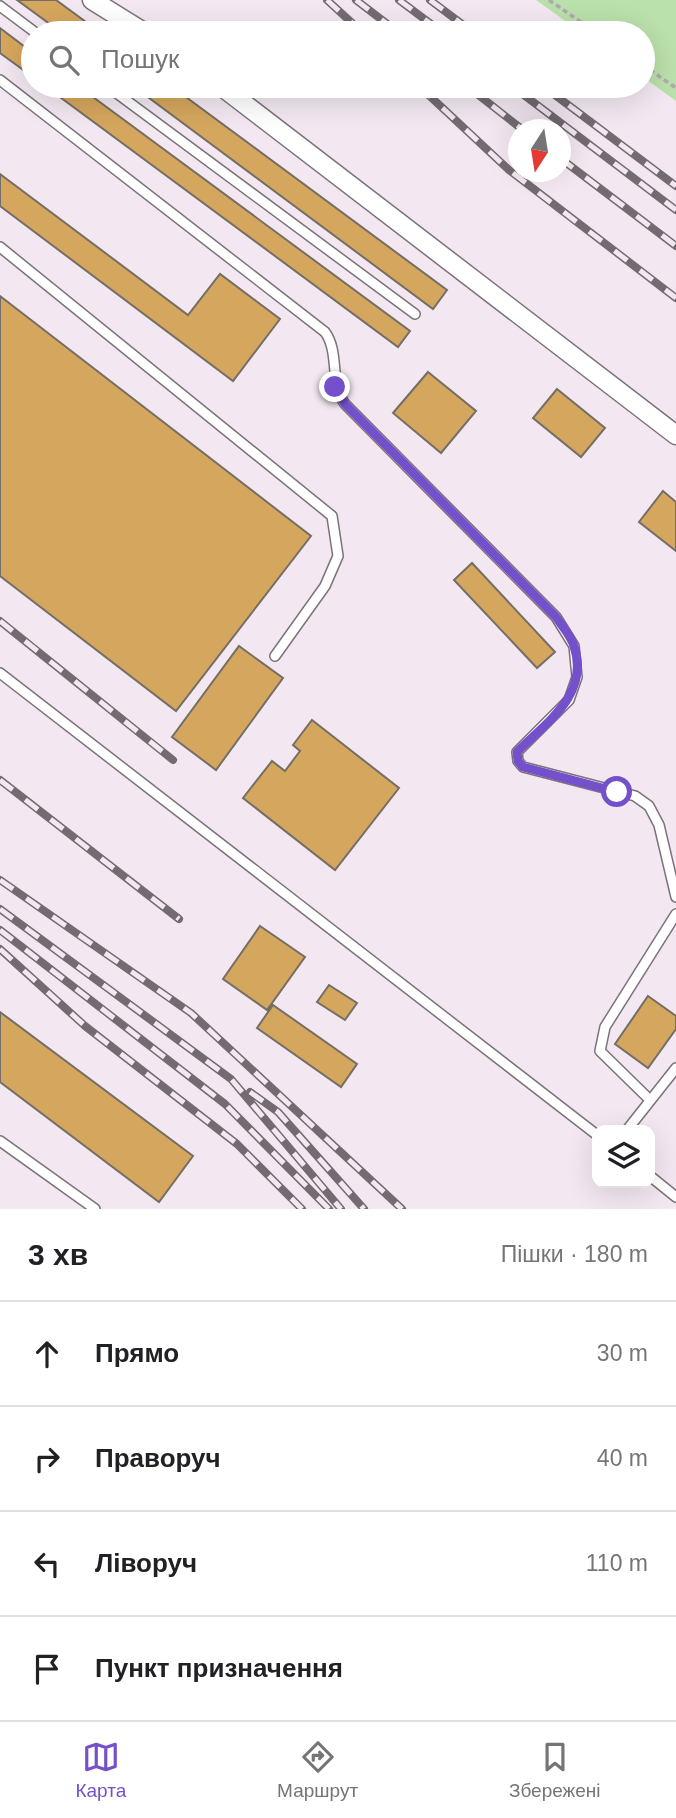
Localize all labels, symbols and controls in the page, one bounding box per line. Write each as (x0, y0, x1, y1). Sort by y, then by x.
search box (21, 21, 655, 98)
icon: search (45, 41, 83, 79)
text: Пошук (101, 44, 179, 74)
north arrow (508, 119, 571, 182)
route end (319, 371, 350, 402)
route start (601, 776, 632, 807)
map controls (592, 1125, 655, 1188)
button: layers (592, 1125, 655, 1188)
text: 3 хв (28, 1238, 88, 1271)
text: Пішки · 180 m (501, 1241, 648, 1267)
icon: ahead (28, 1335, 66, 1373)
text: Прямо (95, 1338, 179, 1368)
text: 30 m (597, 1340, 648, 1366)
icon: right (28, 1440, 66, 1478)
text: Праворуч (95, 1443, 221, 1473)
text: 40 m (597, 1445, 648, 1471)
icon: left (28, 1545, 66, 1583)
text: Ліворуч (95, 1548, 197, 1578)
text: 110 m (586, 1550, 648, 1576)
icon: arrive (28, 1650, 66, 1688)
text: Пункт призначення (95, 1653, 343, 1683)
tab: Карта (75, 1738, 126, 1802)
tab: Маршрут (277, 1738, 358, 1802)
tab: Збережені (509, 1738, 601, 1802)

